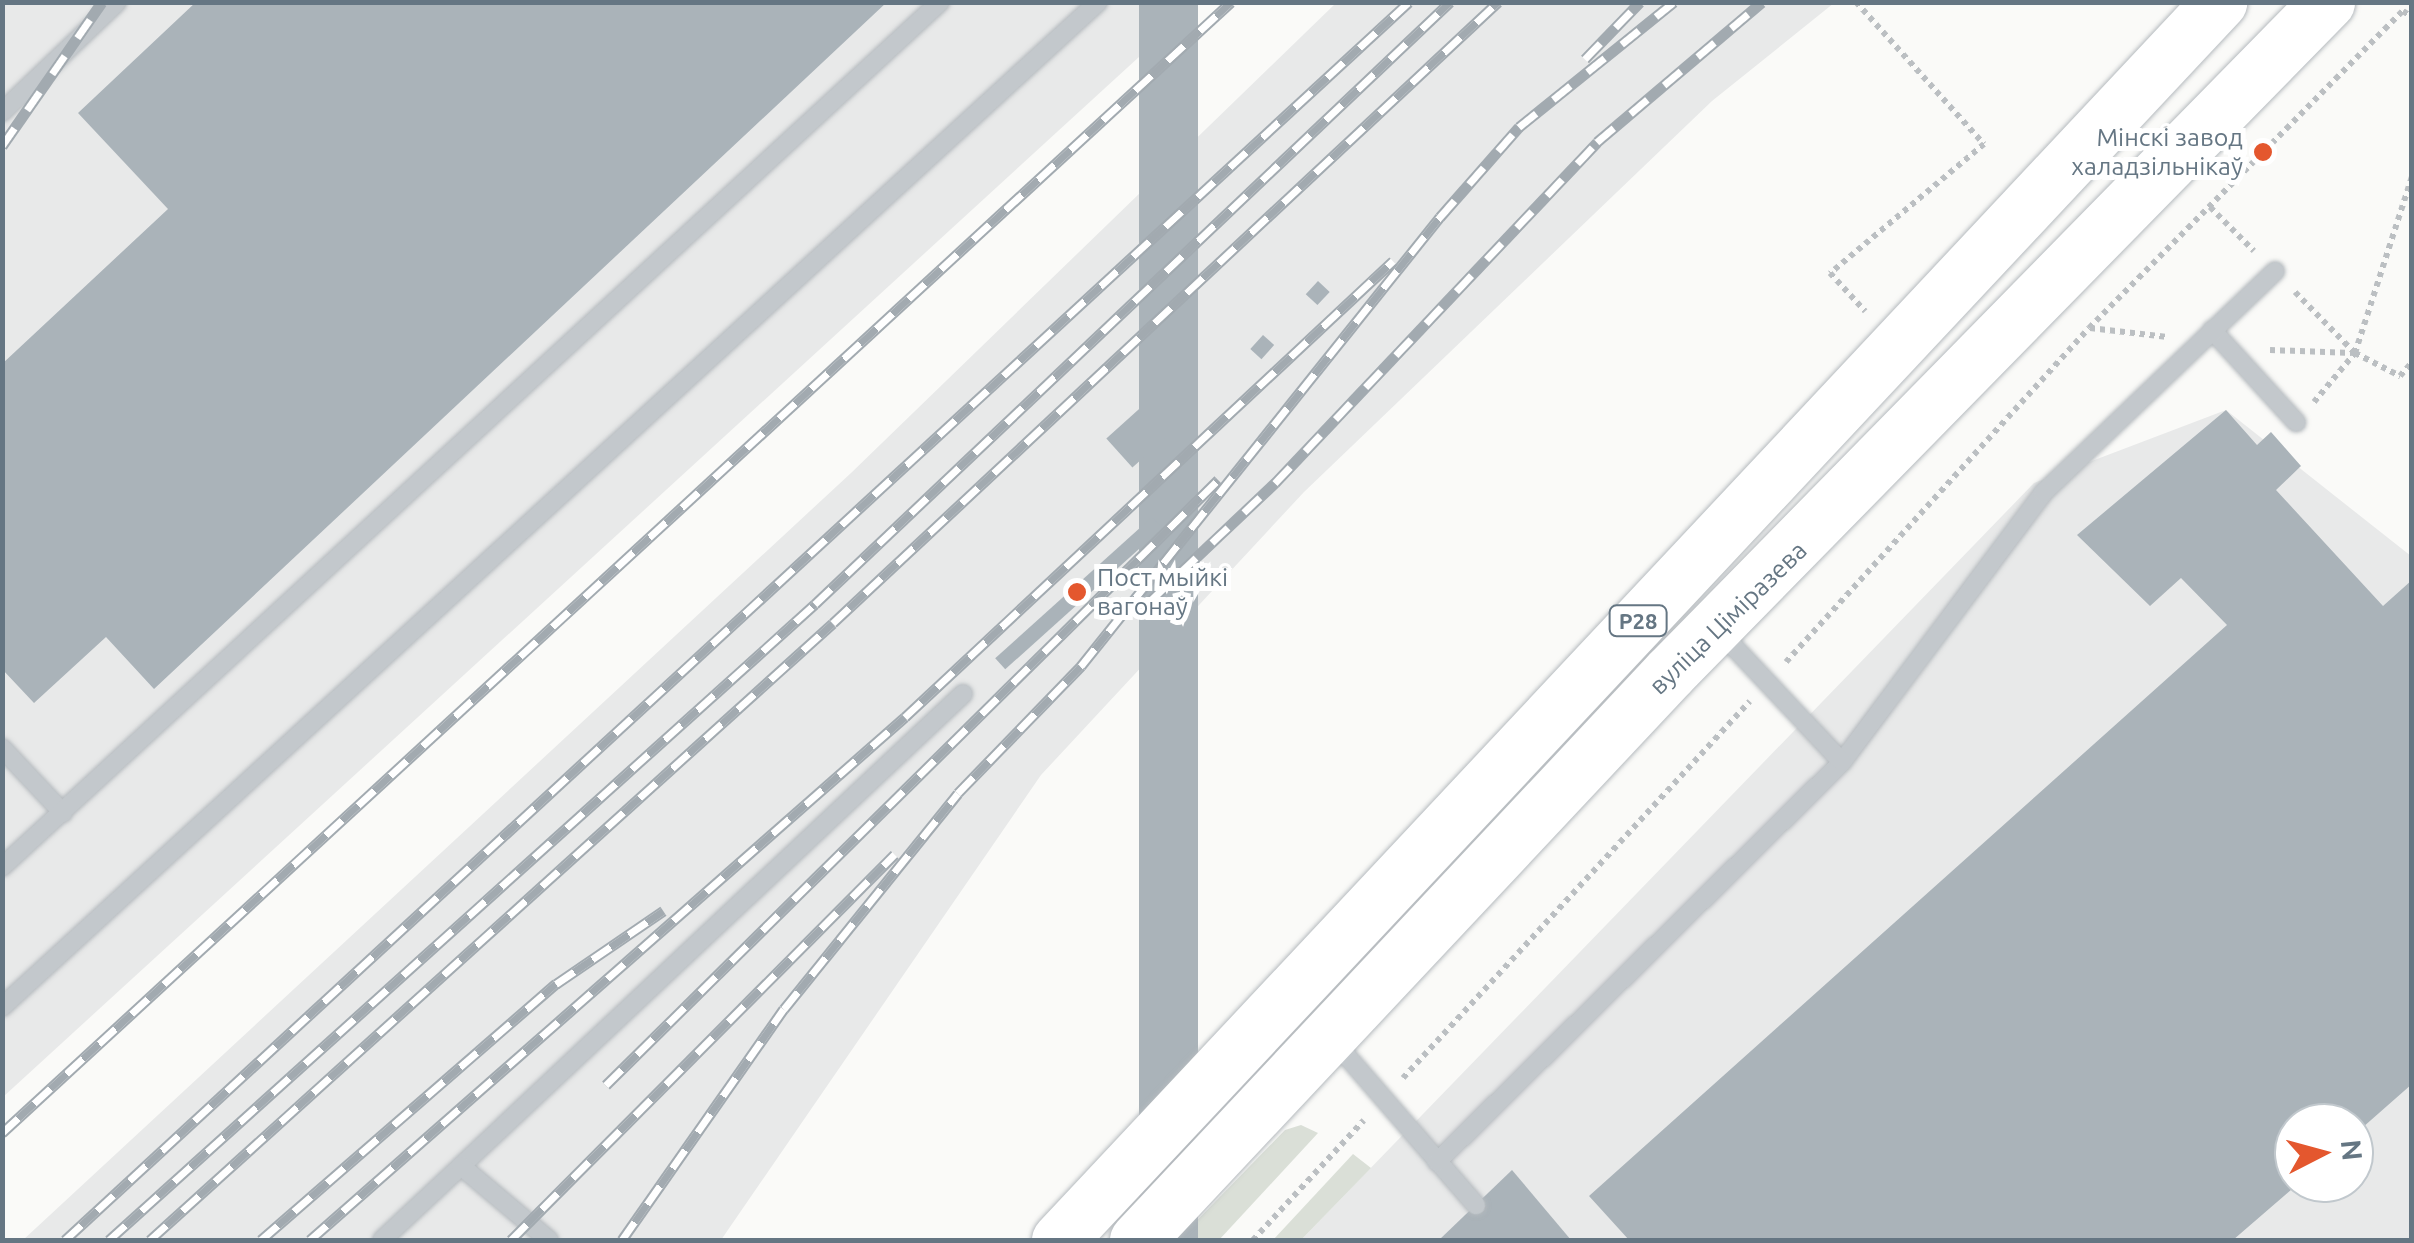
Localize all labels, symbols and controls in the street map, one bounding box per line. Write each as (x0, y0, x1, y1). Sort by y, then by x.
place label: Мінскі завод халадзільнікаў (2071, 123, 2243, 182)
marker: Мінскі завод халадзільнікаў (2252, 141, 2274, 163)
street label: вуліца Ціміразева (1643, 535, 1813, 701)
place label: Пост мыйкі вагонаў (1097, 563, 1228, 622)
marker: Пост мыйкі вагонаў (1066, 581, 1088, 603)
road number: Р28 (1608, 604, 1668, 638)
north arrow (2274, 1103, 2374, 1203)
text: N (2336, 1138, 2369, 1162)

